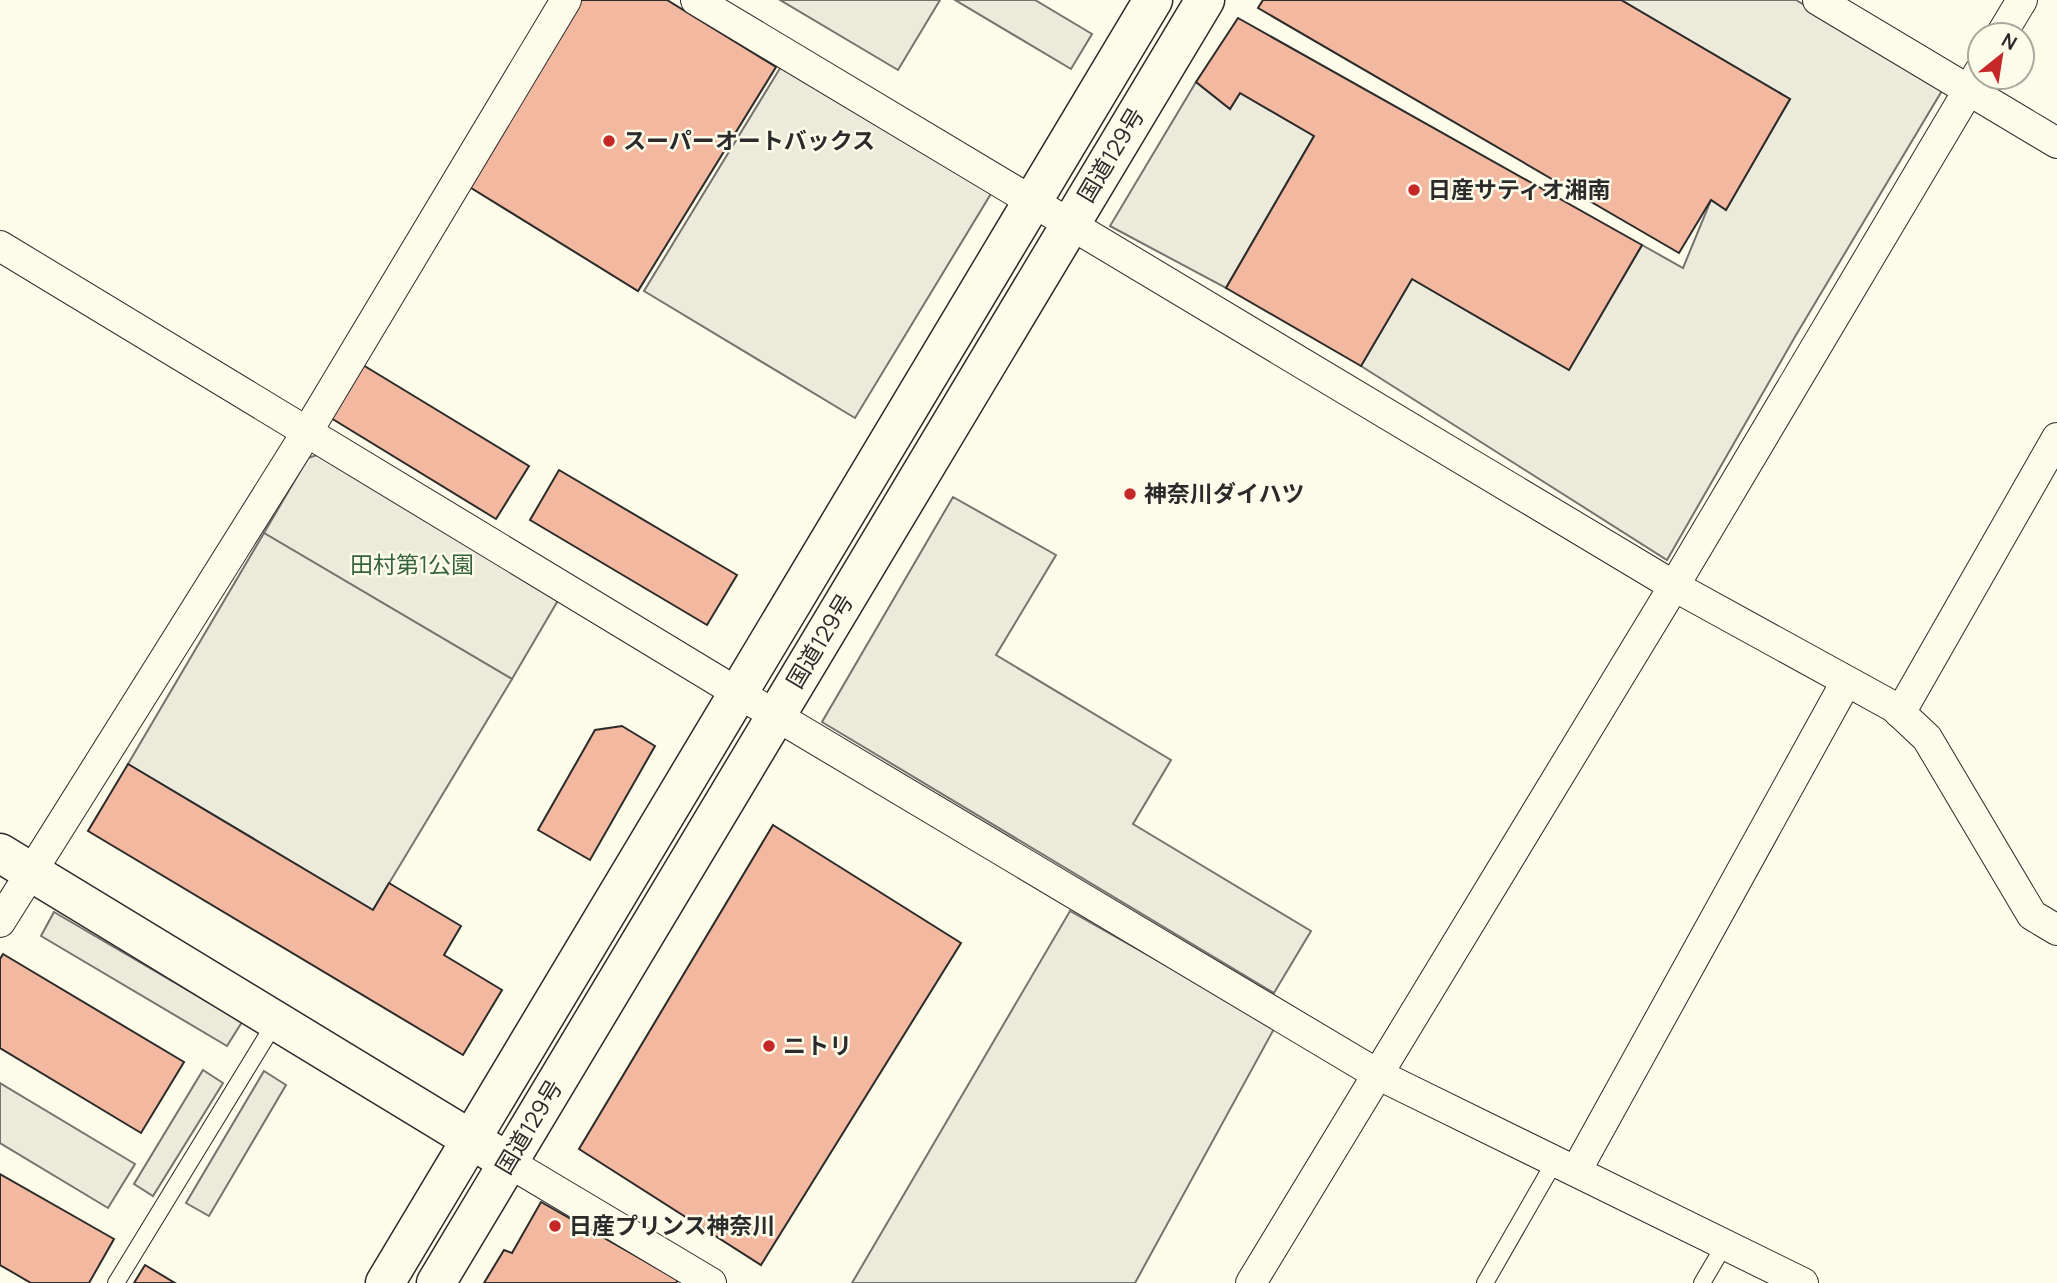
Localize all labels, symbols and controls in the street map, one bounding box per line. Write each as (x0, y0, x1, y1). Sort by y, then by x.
north arrow (1966, 21, 2036, 91)
text: N (1997, 27, 2022, 56)
street label: 国道129号 (1069, 101, 1151, 208)
place label: スーパーオートバックス (623, 124, 875, 156)
marker: スーパーオートバックス (601, 133, 617, 149)
place label: 日産サティオ湘南 (1428, 173, 1611, 205)
marker: 日産サティオ湘南 (1406, 182, 1422, 198)
place label: 神奈川ダイハツ (1144, 477, 1305, 509)
marker: 神奈川ダイハツ (1122, 486, 1138, 502)
park label: 田村第1公園 (350, 548, 474, 580)
street label: 国道129号 (778, 587, 860, 694)
place label: ニトリ (783, 1029, 852, 1061)
marker: ニトリ (761, 1038, 777, 1054)
street label: 国道129号 (487, 1073, 569, 1180)
place label: 日産プリンス神奈川 (569, 1209, 776, 1241)
marker: 日産プリンス神奈川 (547, 1218, 563, 1234)

